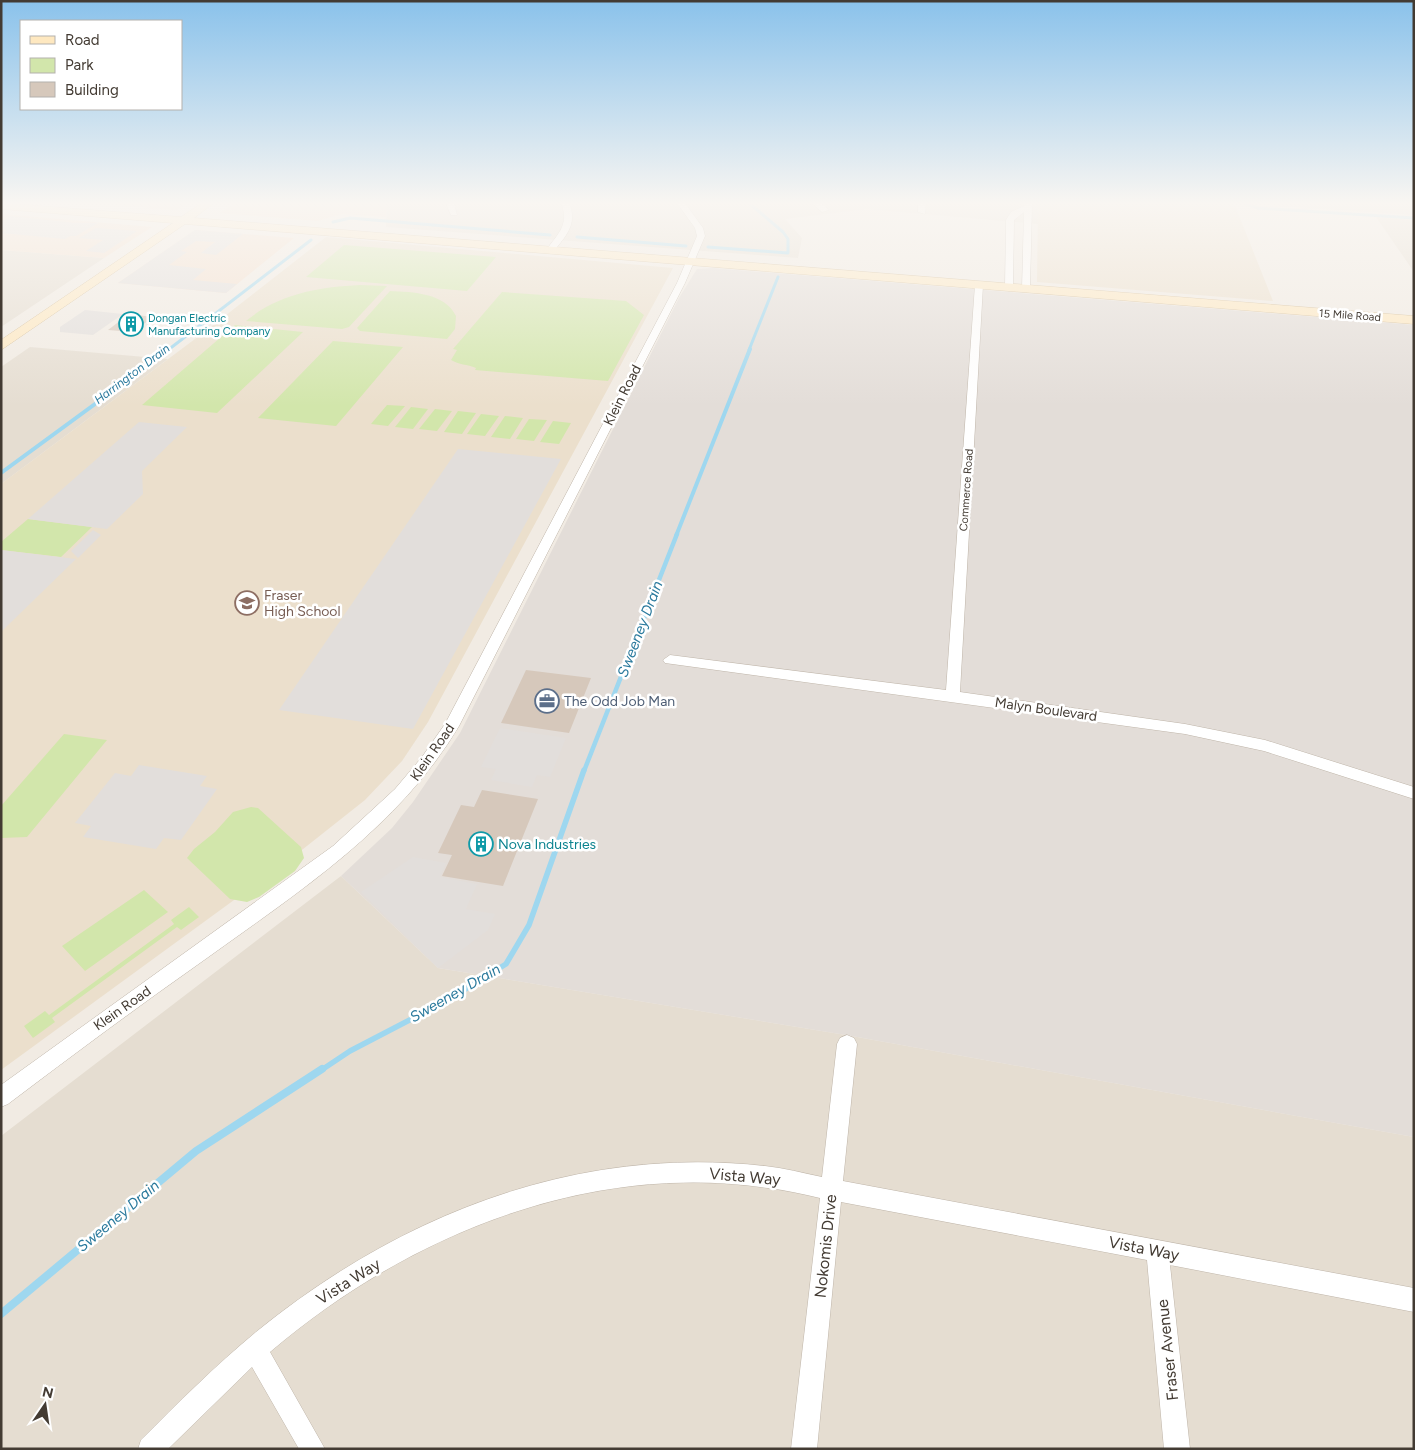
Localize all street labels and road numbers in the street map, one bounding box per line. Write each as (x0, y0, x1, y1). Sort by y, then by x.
street label: 15 Mile Road (1319, 307, 1381, 324)
street label: Klein Road (600, 362, 645, 428)
street label: Commerce Road (957, 448, 976, 532)
street label: Malyn Boulevard (994, 694, 1098, 725)
street label: Klein Road (407, 720, 458, 784)
street label: Klein Road (90, 983, 154, 1034)
street label: Vista Way (708, 1164, 782, 1189)
street label: Nokomis Drive (811, 1193, 840, 1299)
street label: Vista Way (1107, 1232, 1181, 1265)
street label: Vista Way (313, 1254, 384, 1308)
street label: Fraser Avenue (1153, 1298, 1182, 1402)

